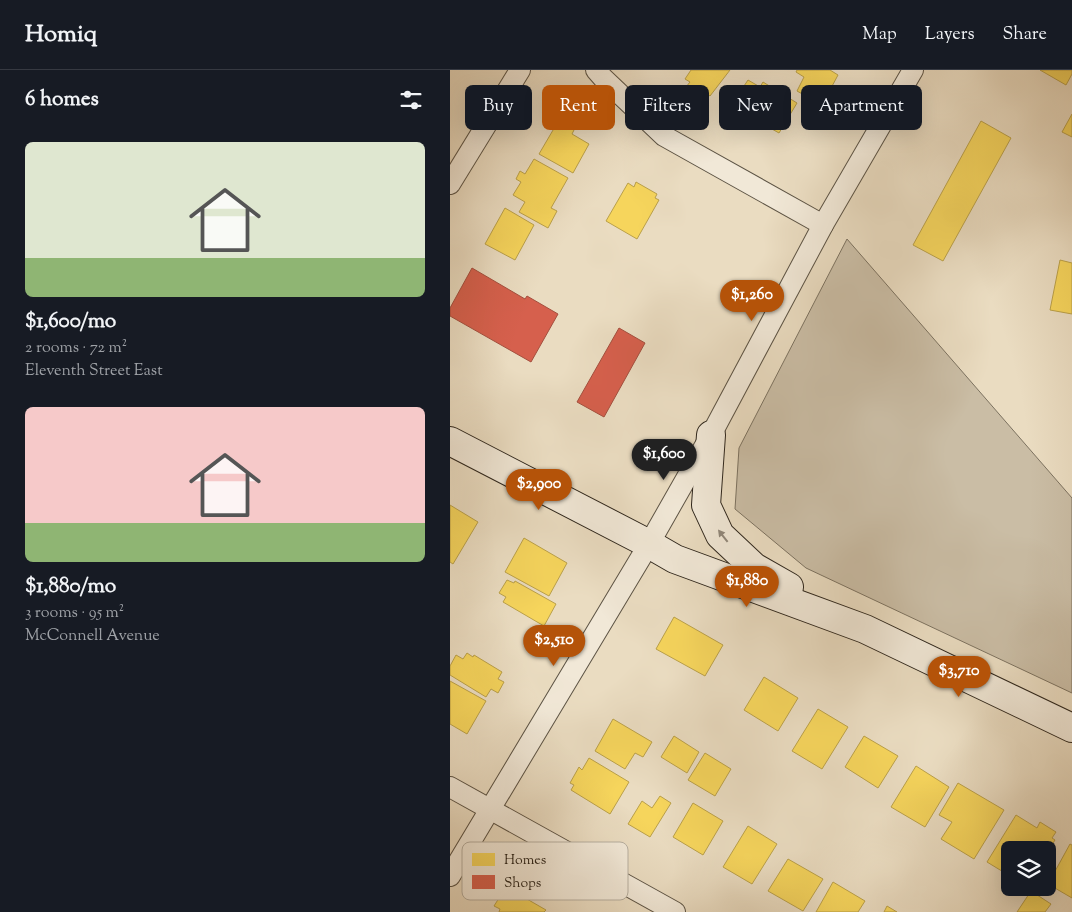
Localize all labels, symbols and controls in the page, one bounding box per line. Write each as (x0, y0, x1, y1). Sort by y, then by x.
text: Homiq (25, 18, 97, 52)
text: Map (862, 22, 897, 48)
text: Layers (925, 22, 975, 48)
text: Share (1003, 22, 1047, 48)
text: 6 homes (25, 85, 99, 115)
chip: Buy (465, 85, 532, 130)
chip: Rent (542, 85, 615, 130)
chip: Filters (625, 85, 709, 130)
chip: New (719, 85, 791, 130)
chip: Apartment (801, 85, 922, 130)
icon: filters (397, 86, 425, 114)
icon: home (180, 175, 270, 265)
pin: $1,260 (711, 280, 793, 322)
text: $1,260 (731, 284, 773, 307)
text: $1,600/mo (25, 307, 116, 337)
text: 2 rooms · 72 m² (25, 337, 127, 360)
text: Eleventh Street East (25, 360, 163, 383)
pin: $1,600 (623, 438, 705, 481)
icon: home (180, 440, 270, 530)
text: $1,600 (643, 443, 685, 466)
pin: $2,900 (498, 468, 580, 511)
text: $2,900 (517, 473, 561, 496)
one-way arrow (717, 530, 728, 543)
pin: $1,880 (706, 566, 788, 608)
text: $1,880 (726, 570, 768, 593)
text: $1,880/mo (25, 572, 116, 602)
text: 3 rooms · 95 m² (25, 602, 124, 625)
pin: $2,510 (513, 624, 595, 667)
text: McConnell Avenue (25, 625, 160, 648)
text: $2,510 (534, 629, 574, 652)
pin: $3,710 (918, 656, 1000, 698)
text: $3,710 (939, 660, 979, 683)
map controls (1001, 841, 1056, 896)
button: layers (1001, 841, 1056, 896)
legend (462, 842, 628, 900)
text: Homes (504, 851, 546, 871)
text: Shops (504, 874, 541, 894)

